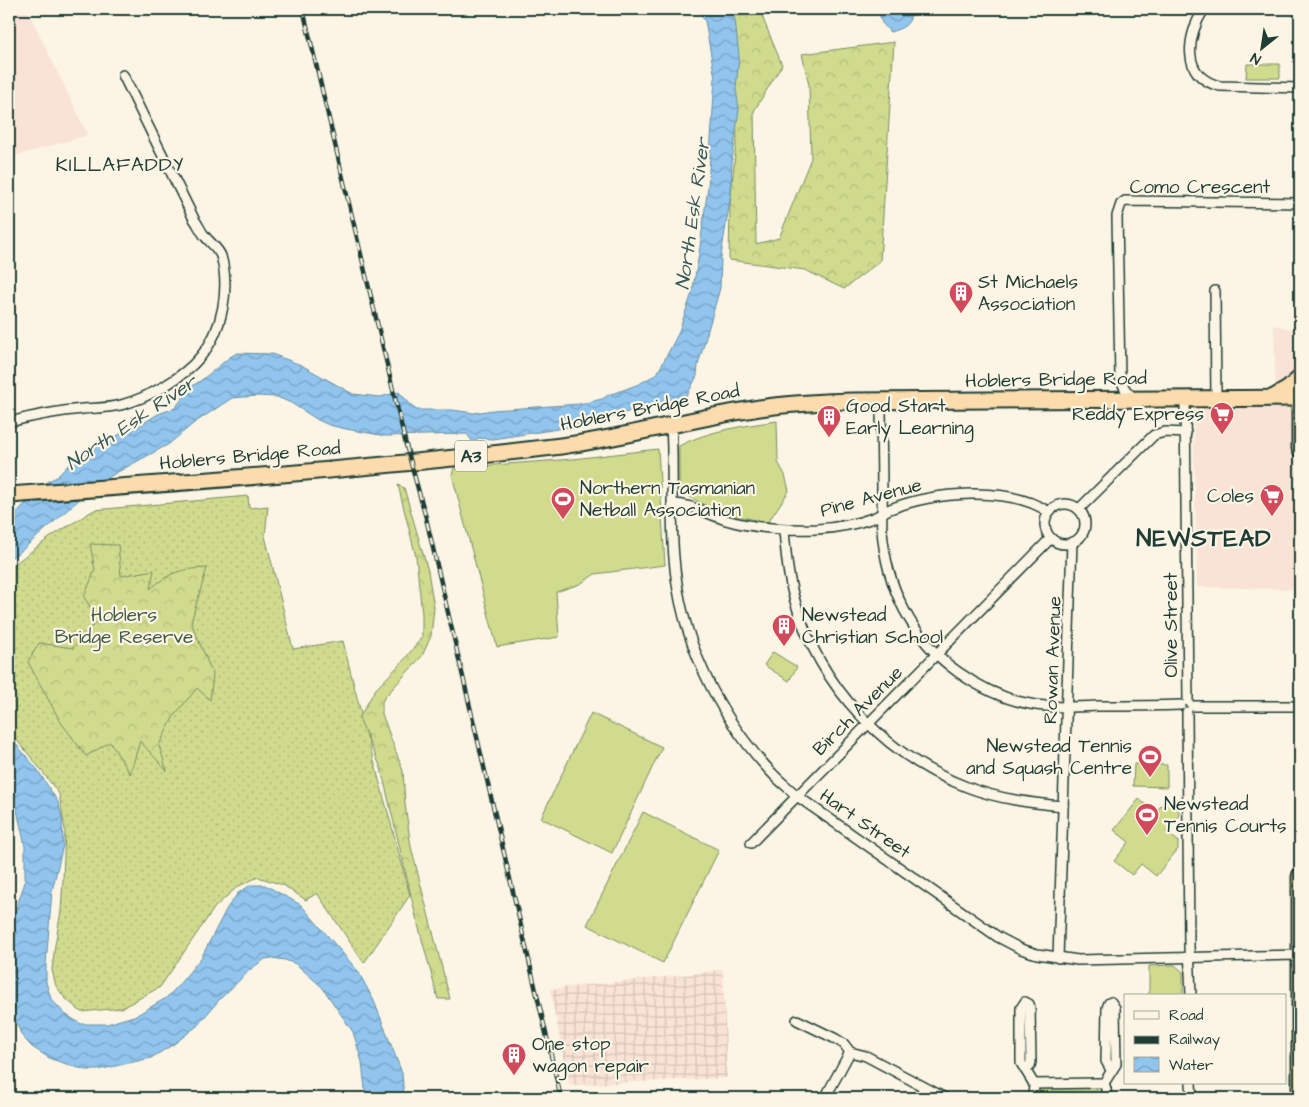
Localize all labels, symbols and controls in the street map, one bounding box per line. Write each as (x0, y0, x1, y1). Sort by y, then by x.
north arrow (1236, 22, 1286, 72)
text: N (1247, 47, 1265, 69)
water label: North Esk River (669, 135, 718, 291)
district label: KILLAFADDY (56, 151, 184, 179)
street label: Como Crescent (1130, 174, 1271, 201)
place label: St Michaels Association (978, 269, 1078, 318)
building icon: St Michaels Association (948, 280, 974, 314)
street label: Hoblers Bridge Road (965, 365, 1147, 396)
water label: North Esk River (60, 368, 204, 477)
street label: Hoblers Bridge Road (558, 377, 742, 440)
place label: Good Start Early Learning (846, 393, 974, 443)
place label: Reddy Express (1072, 401, 1204, 429)
supermarket icon: Reddy Express (1209, 401, 1235, 435)
building icon: Good Start Early Learning (816, 404, 842, 438)
street label: Hoblers Bridge Road (158, 435, 342, 478)
road number: A3 (455, 441, 487, 472)
street label: Pine Avenue (817, 471, 925, 525)
place label: Northern Tasmanian Netball Association (580, 475, 755, 524)
place label: Coles (1207, 483, 1254, 510)
supermarket icon: Coles (1259, 483, 1285, 517)
sports icon: Northern Tasmanian Netball Association (550, 486, 576, 520)
district label: NEWSTEAD (1136, 522, 1272, 556)
street label: Olive Street (1158, 572, 1185, 677)
street label: Rowan Avenue (1037, 596, 1069, 724)
park label: Hoblers Bridge Reserve (55, 602, 193, 652)
place label: Newstead Christian School (802, 602, 943, 651)
building icon: Newstead Christian School (771, 613, 797, 647)
street label: Birch Avenue (807, 660, 909, 762)
place label: Newstead Tennis and Squash Centre (966, 733, 1132, 782)
sports icon: Newstead Tennis and Squash Centre (1137, 744, 1163, 778)
street label: Hart Street (814, 783, 916, 866)
place label: Newstead Tennis Courts (1164, 791, 1287, 840)
sports icon: Newstead Tennis Courts (1134, 802, 1160, 836)
legend (1124, 994, 1286, 1084)
text: Road (1169, 1005, 1204, 1026)
text: Railway (1169, 1029, 1220, 1051)
place label: One stop wagon repair (532, 1031, 650, 1081)
building icon: One stop wagon repair (501, 1042, 527, 1076)
text: Water (1169, 1055, 1213, 1076)

